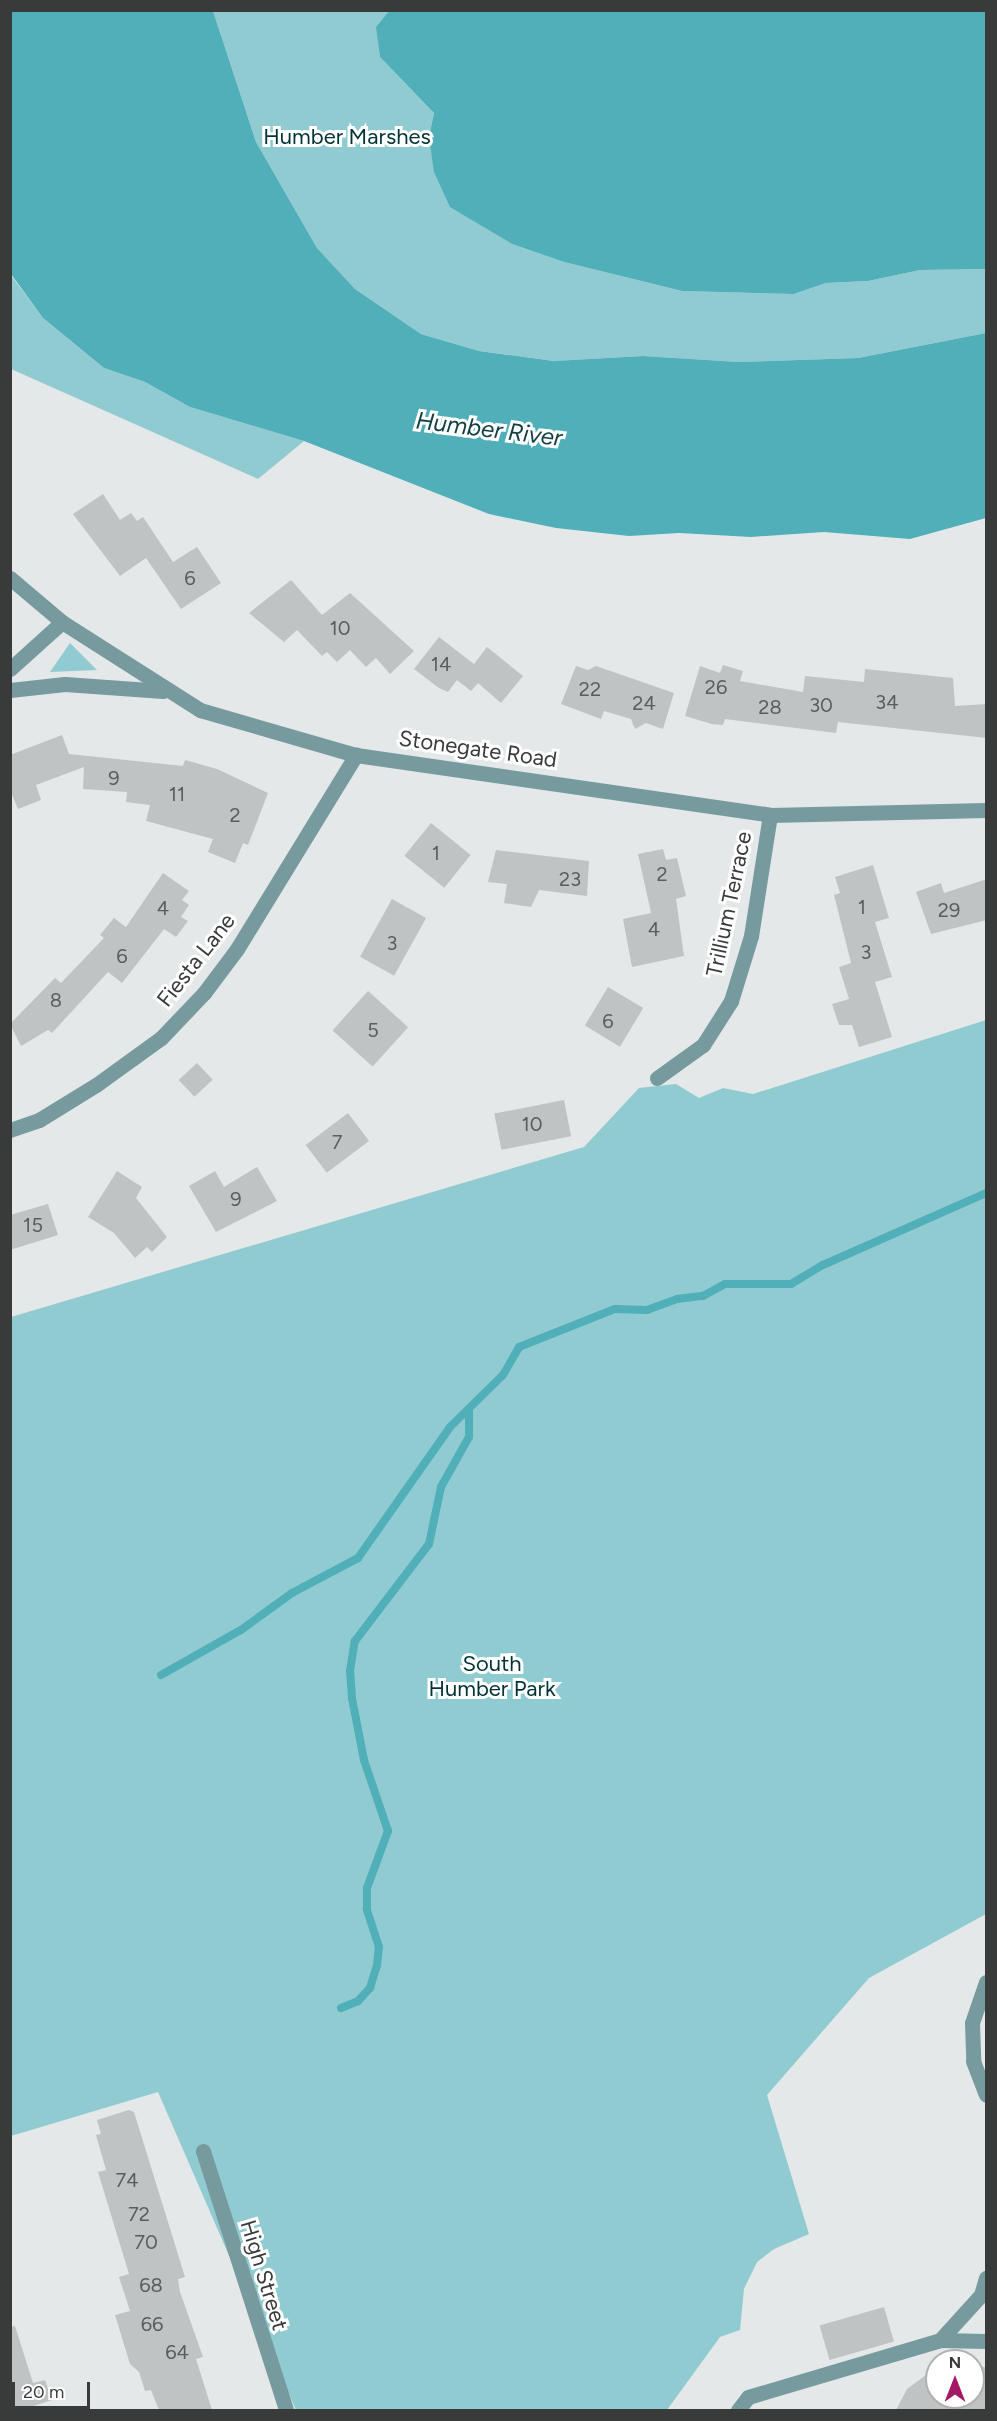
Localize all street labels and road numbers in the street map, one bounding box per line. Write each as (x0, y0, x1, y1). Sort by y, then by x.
street label: Stonegate Road (397, 725, 559, 773)
street label: Trillium Terrace (701, 829, 757, 979)
street label: Fiesta Lane (151, 908, 241, 1012)
street label: High Street (235, 2217, 293, 2333)

